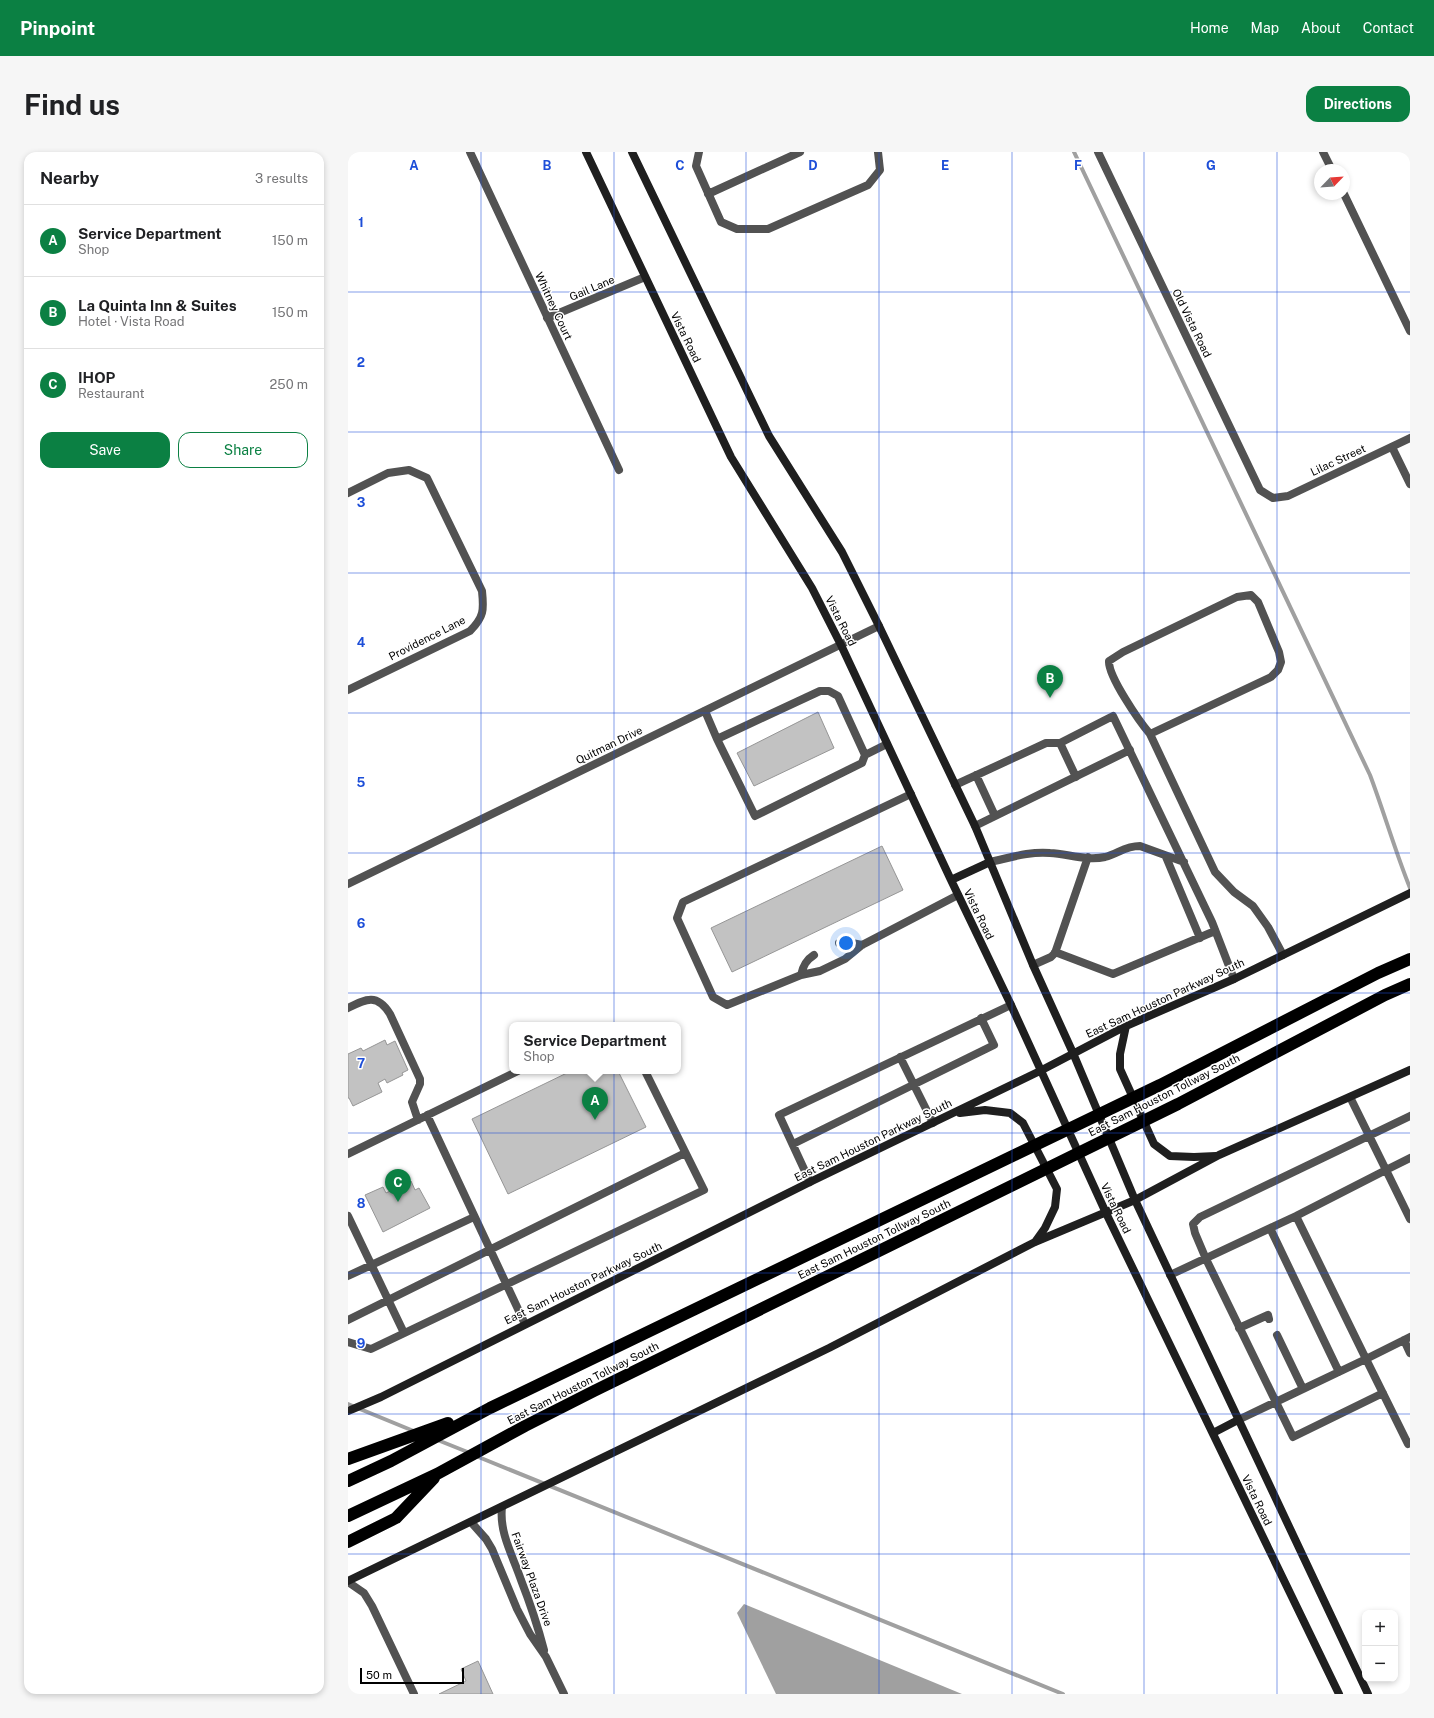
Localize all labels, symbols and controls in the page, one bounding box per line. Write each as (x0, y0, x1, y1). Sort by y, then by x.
text: Pinpoint (20, 17, 95, 39)
text: Home (1190, 20, 1229, 36)
text: Map (1251, 20, 1279, 36)
text: About (1301, 20, 1341, 36)
text: Contact (1363, 20, 1414, 36)
button: Directions (1306, 86, 1410, 122)
text: Find us (24, 88, 120, 121)
text: A (409, 158, 419, 173)
text: B (543, 158, 552, 173)
text: C (675, 158, 685, 173)
text: D (808, 158, 818, 173)
text: E (941, 158, 949, 173)
text: F (1074, 158, 1082, 173)
text: G (1206, 158, 1216, 173)
north arrow (1314, 164, 1350, 200)
text: Nearby (40, 168, 99, 188)
text: 3 results (255, 171, 308, 186)
text: 1 (358, 215, 364, 230)
text: Service Department (78, 225, 222, 242)
text: A (48, 233, 58, 248)
text: 150 m (272, 233, 308, 248)
text: Shop (78, 242, 109, 257)
street label: Whitney Court (533, 270, 575, 342)
street label: Gail Lane (568, 273, 616, 303)
street label: Old Vista Road (1170, 287, 1214, 359)
text: La Quinta Inn & Suites (78, 297, 237, 314)
text: B (49, 305, 57, 320)
text: 150 m (272, 305, 308, 320)
street label: Vista Road (669, 310, 703, 364)
text: Hotel · Vista Road (78, 314, 185, 329)
text: 2 (357, 355, 365, 370)
text: IHOP (78, 369, 115, 386)
text: C (48, 377, 58, 392)
text: 250 m (270, 377, 308, 392)
text: Restaurant (78, 386, 144, 401)
button: Save (40, 432, 170, 468)
button: Share (178, 432, 308, 468)
street label: Lilac Street (1309, 442, 1367, 478)
text: 3 (357, 495, 366, 510)
street label: Vista Road (823, 594, 859, 648)
street label: Providence Lane (387, 614, 467, 662)
text: 4 (357, 635, 366, 650)
pin: B (1037, 665, 1063, 698)
street label: Quitman Drive (574, 724, 644, 766)
text: 5 (357, 775, 366, 790)
street label: Vista Road (962, 887, 996, 941)
text: 6 (357, 916, 366, 931)
your location (836, 933, 856, 953)
street label: East Sam Houston Parkway South (1084, 956, 1246, 1040)
popup (509, 1022, 681, 1074)
text: Service Department (523, 1032, 667, 1049)
text: Shop (523, 1049, 555, 1064)
street label: East Sam Houston Tollway South (1086, 1051, 1242, 1139)
text: 7 (357, 1056, 365, 1071)
pin: A (582, 1087, 608, 1120)
street label: East Sam Houston Parkway South (792, 1097, 954, 1183)
pin: C (385, 1169, 411, 1202)
street label: Vista Road (1099, 1181, 1133, 1235)
text: 8 (357, 1196, 366, 1211)
street label: East Sam Houston Tollway South (796, 1197, 952, 1281)
street label: East Sam Houston Parkway South (502, 1240, 664, 1326)
text: 9 (357, 1336, 365, 1351)
street label: East Sam Houston Tollway South (505, 1339, 661, 1427)
street label: Vista Road (1240, 1473, 1274, 1527)
street label: Fairway Plaza Drive (509, 1530, 555, 1628)
map controls (1362, 1610, 1398, 1682)
button: + (1362, 1610, 1398, 1646)
button: − (1362, 1646, 1398, 1682)
scale bar (360, 1666, 464, 1685)
text: 50 m (366, 1669, 392, 1681)

